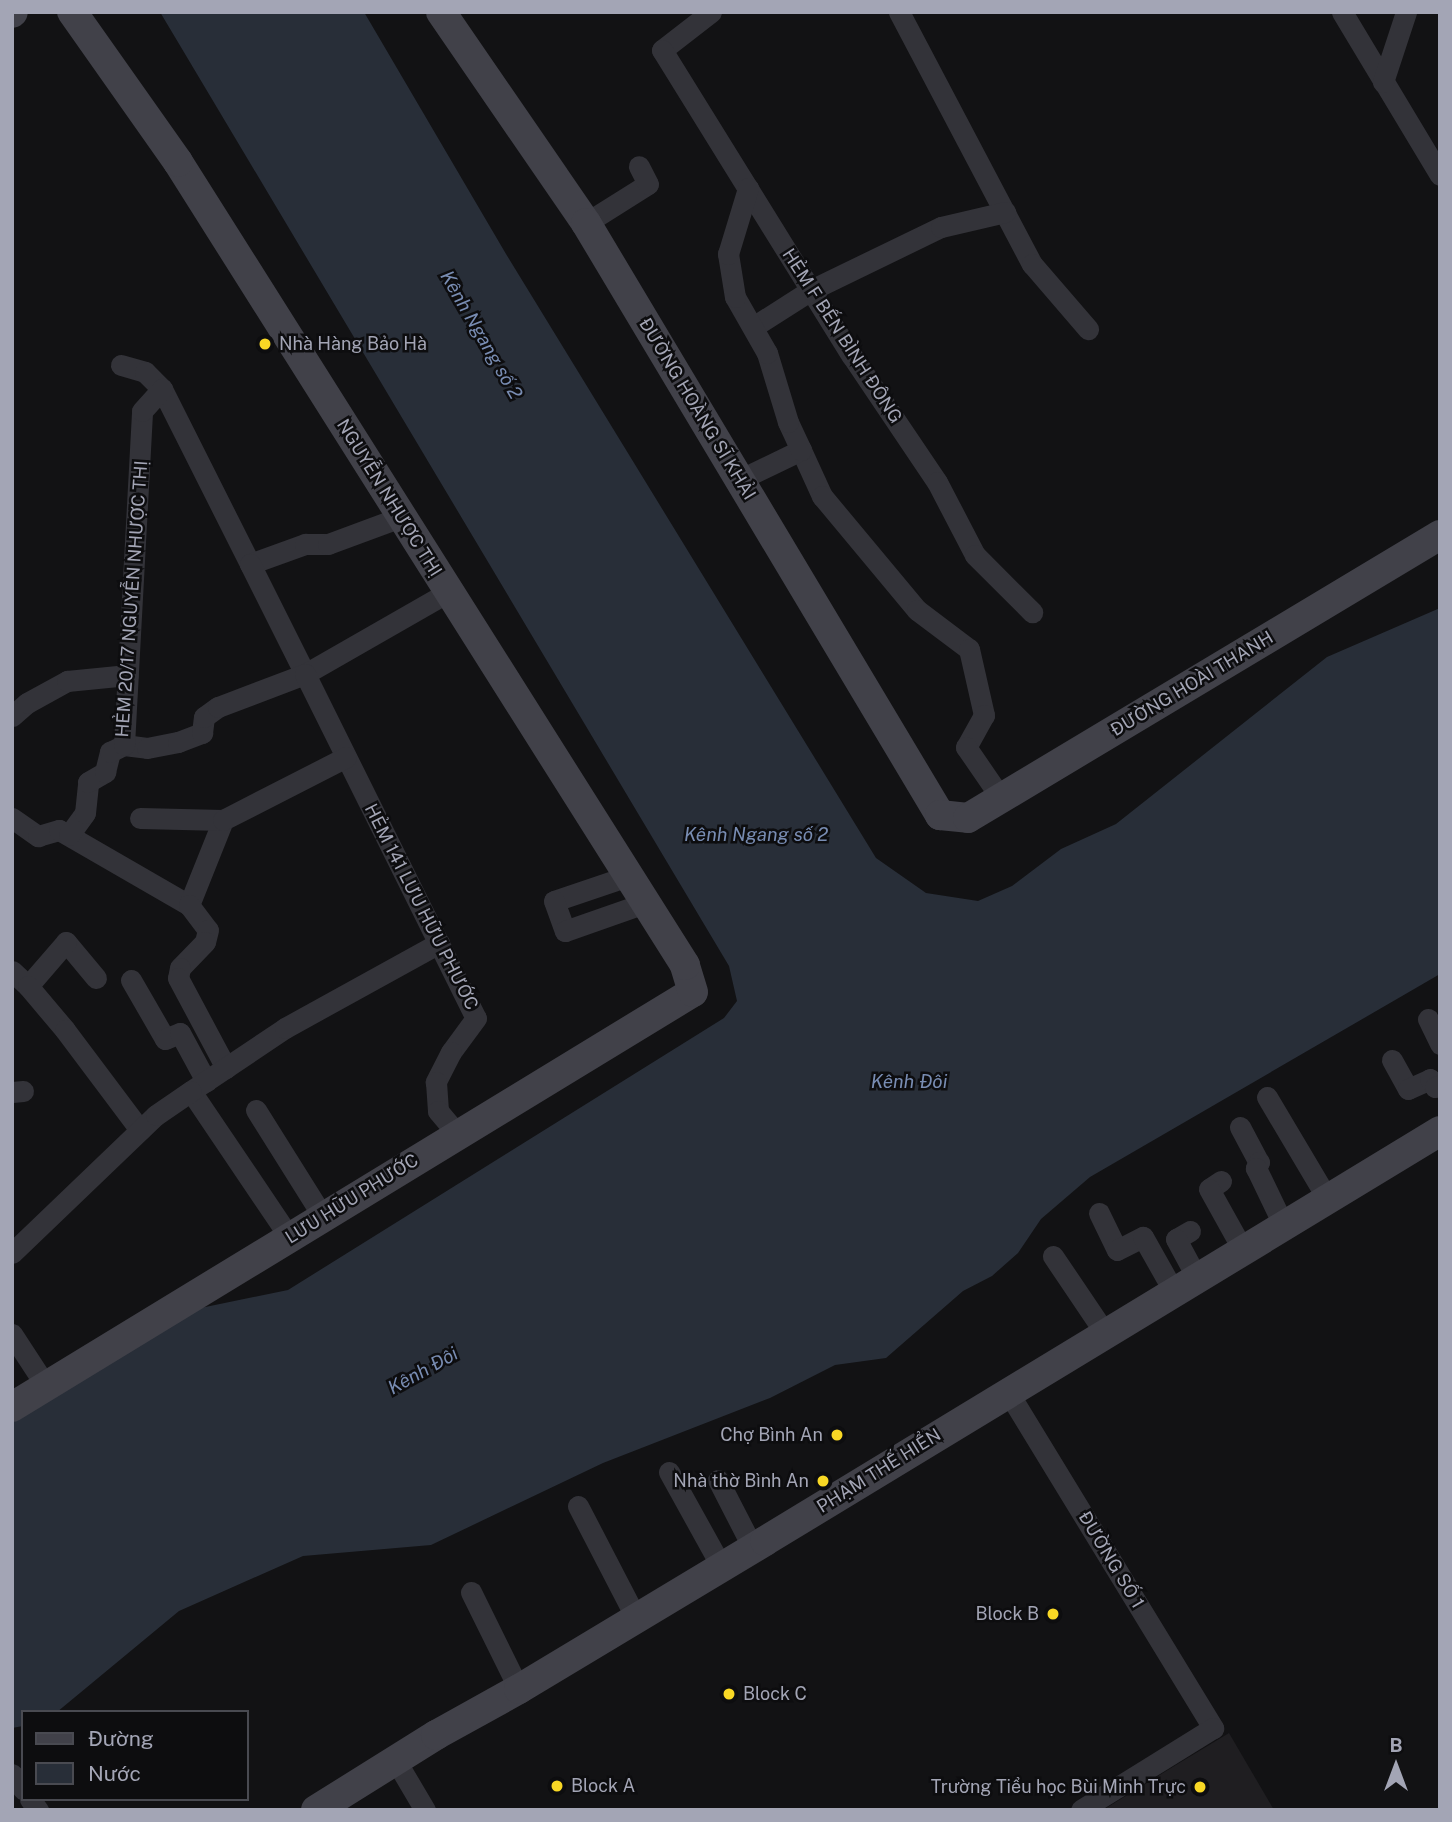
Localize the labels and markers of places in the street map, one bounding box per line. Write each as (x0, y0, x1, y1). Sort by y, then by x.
place label: Nhà Hàng Bảo Hà (279, 333, 427, 355)
marker: Nhà Hàng Bảo Hà (257, 336, 273, 352)
place label: Chợ Bình An (720, 1424, 823, 1446)
marker: Chợ Bình An (829, 1427, 845, 1443)
place label: Nhà thờ Bình An (673, 1470, 809, 1492)
marker: Nhà thờ Bình An (815, 1473, 831, 1489)
place label: Block B (976, 1603, 1039, 1625)
marker: Block B (1045, 1606, 1061, 1622)
place label: Block C (743, 1683, 807, 1705)
marker: Block C (721, 1686, 737, 1702)
place label: Block A (571, 1775, 635, 1797)
place label: Trường Tiểu học Bùi Minh Trực (931, 1776, 1186, 1798)
marker: Block A (549, 1778, 565, 1794)
marker: Trường Tiểu học Bùi Minh Trực (1192, 1779, 1208, 1795)

